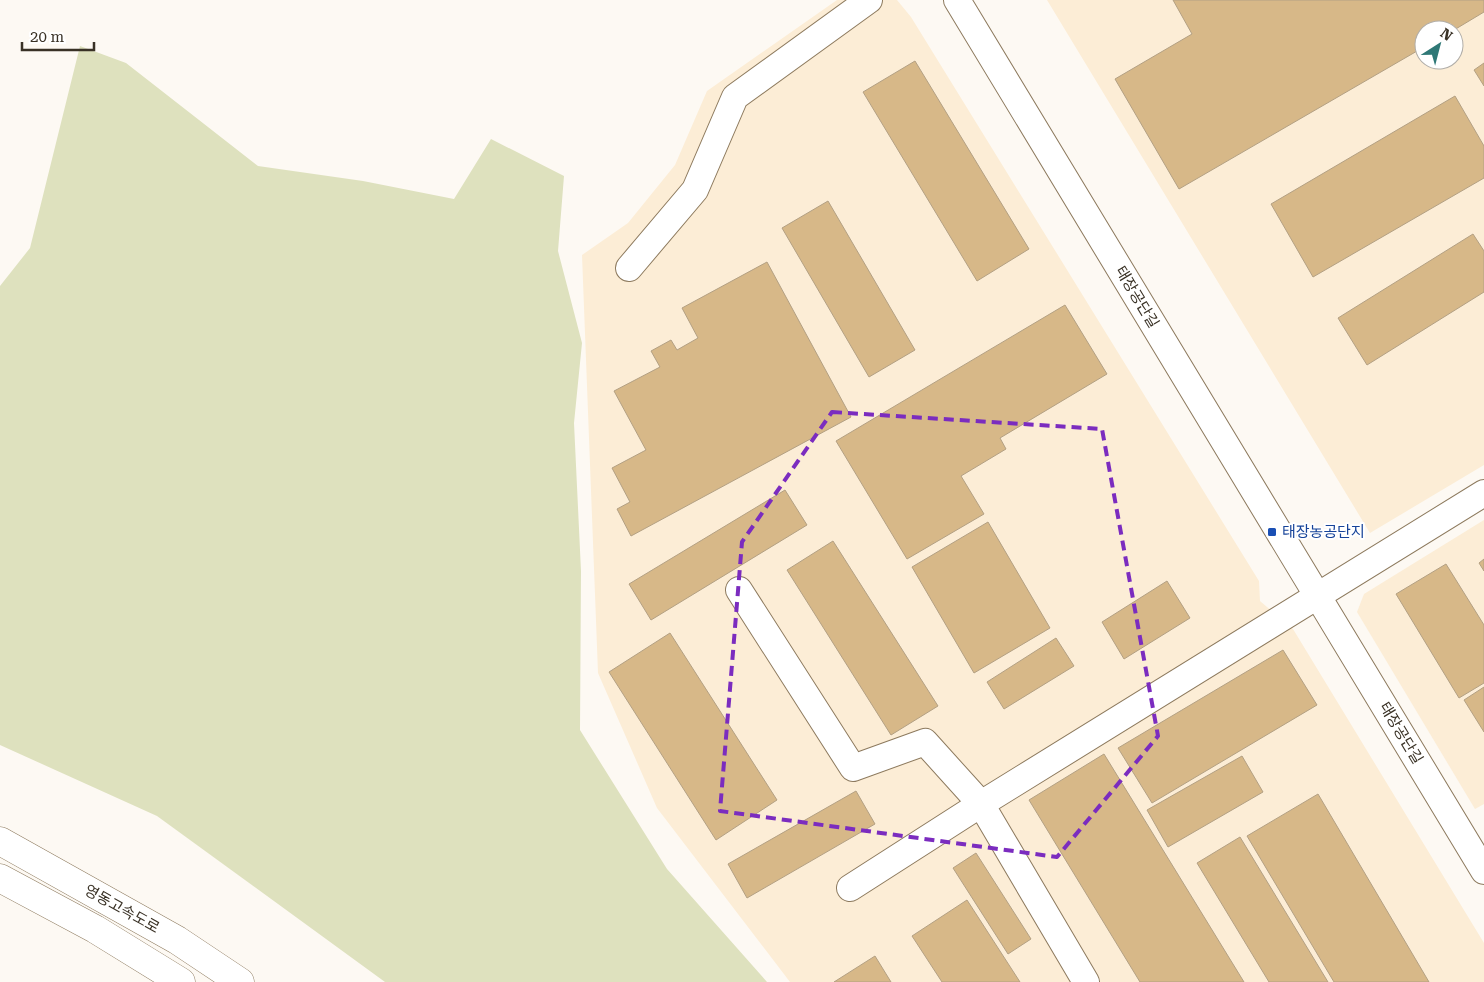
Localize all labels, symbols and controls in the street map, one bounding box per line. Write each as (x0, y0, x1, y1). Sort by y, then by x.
scale bar (22, 20, 95, 52)
north arrow (1414, 20, 1464, 70)
text: N (1438, 25, 1456, 44)
text: 20 m (30, 28, 65, 46)
street label: 태장공단길 (1112, 263, 1162, 331)
place label: 태장농공단지 (1282, 523, 1365, 541)
marker: 태장농공단지 (1266, 526, 1278, 538)
street label: 태장공단길 (1376, 699, 1426, 767)
street label: 영동고속도로 (81, 881, 163, 937)

